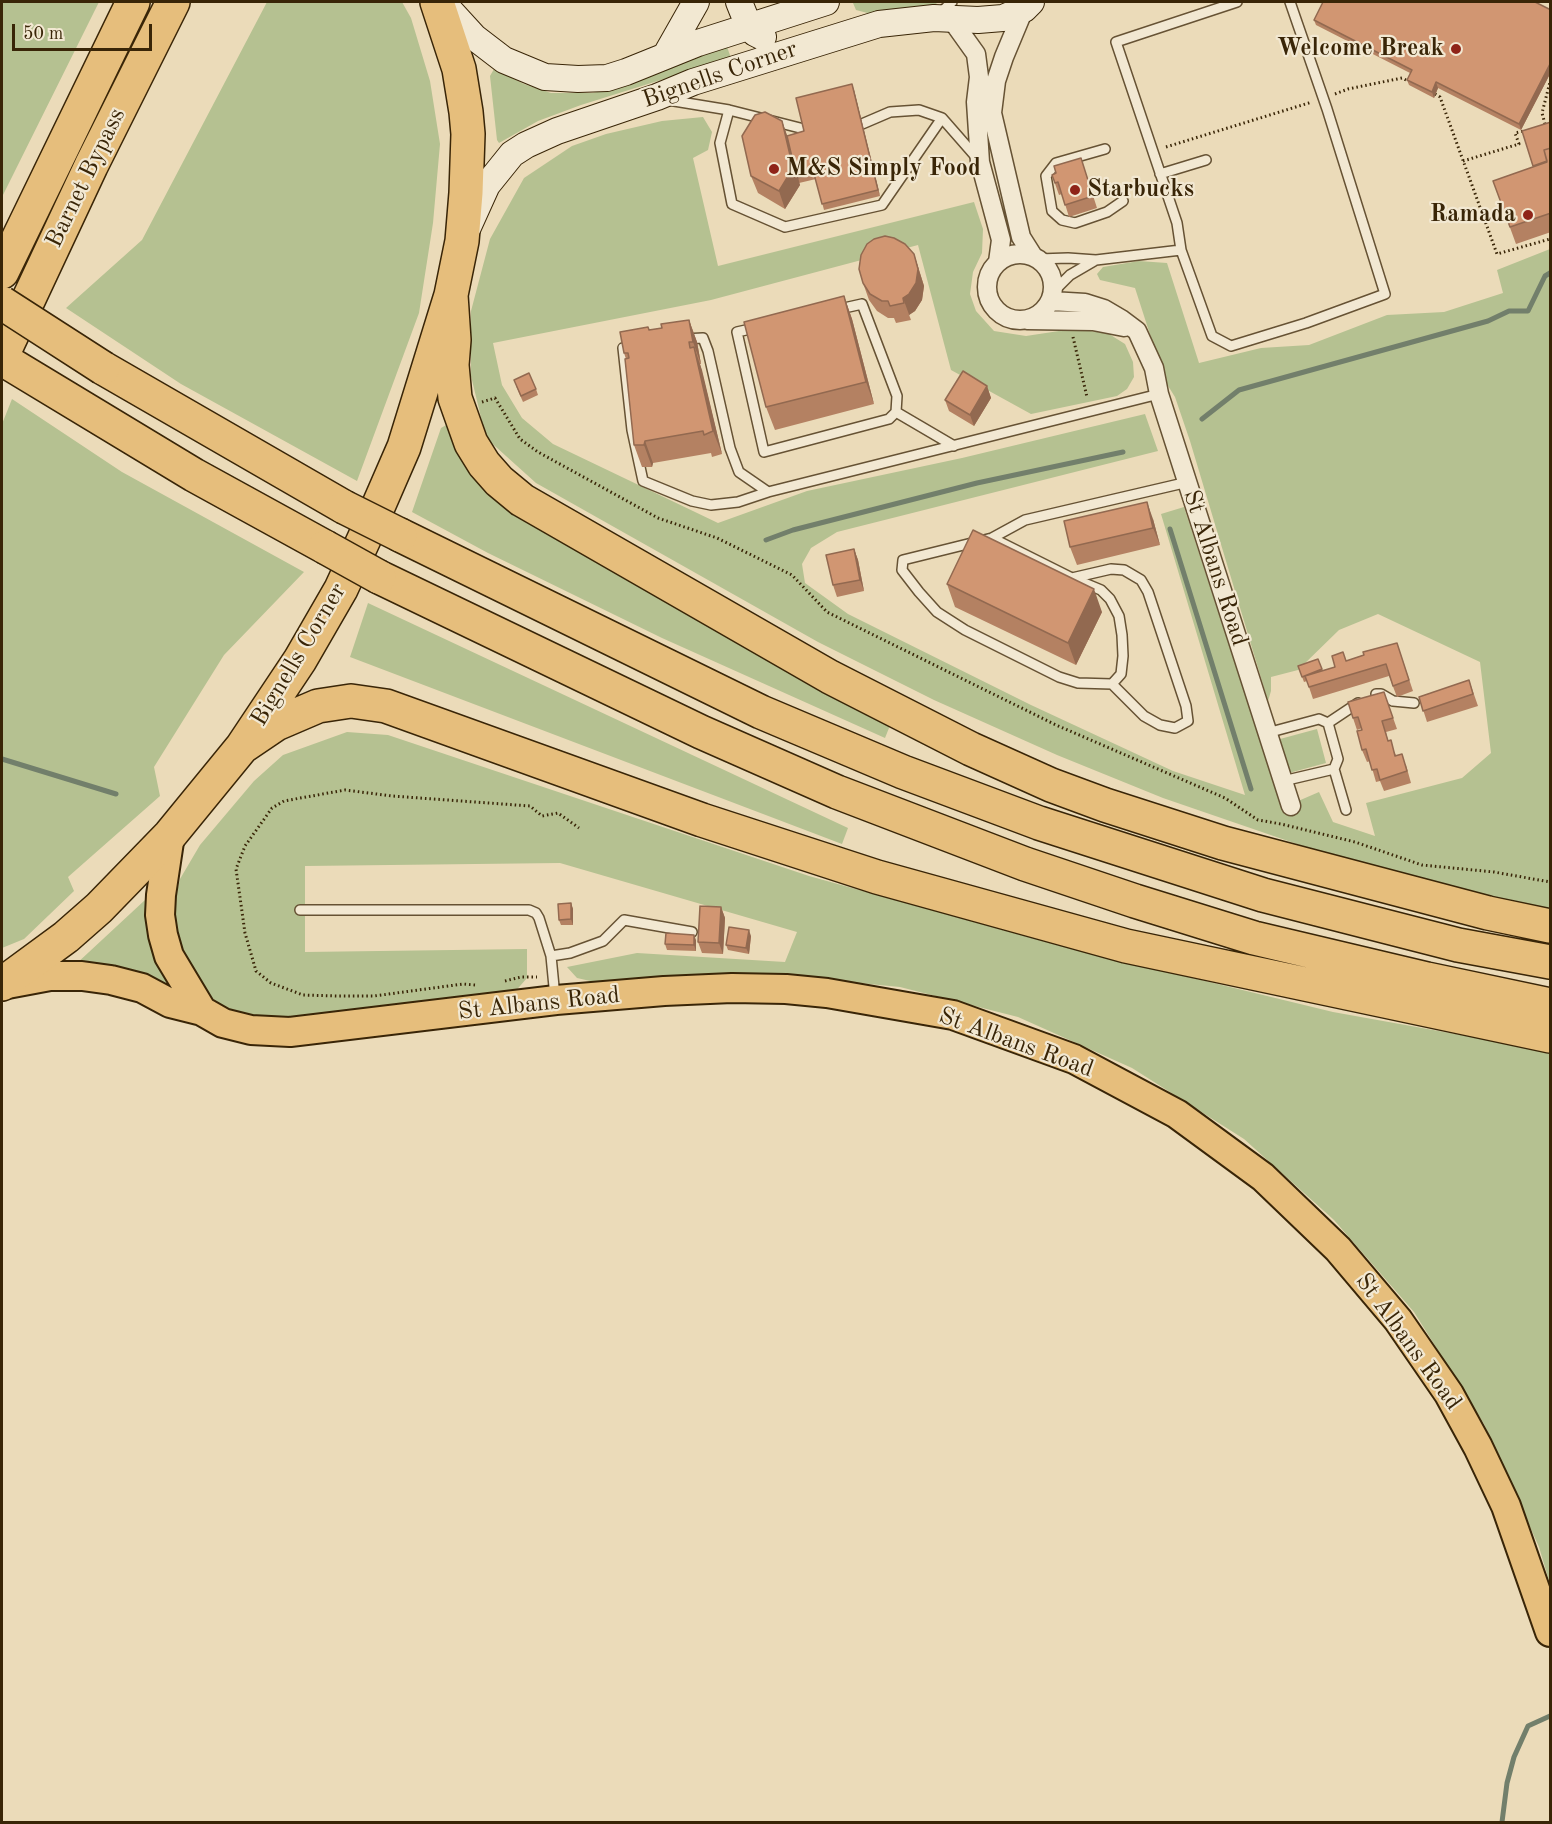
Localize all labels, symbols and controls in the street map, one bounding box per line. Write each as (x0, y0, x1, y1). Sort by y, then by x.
scale bar (15, 12, 154, 50)
text: 50 m (23, 25, 63, 43)
street label: Bignells Corner (639, 35, 801, 115)
place label: Welcome Break (1277, 35, 1444, 63)
marker: Welcome Break (1449, 42, 1463, 56)
street label: Barnet Bypass (40, 103, 132, 253)
place label: M&S Simply Food (786, 155, 981, 183)
marker: M&S Simply Food (767, 162, 781, 176)
place label: Starbucks (1087, 176, 1194, 204)
marker: Starbucks (1068, 183, 1082, 197)
place label: Ramada (1430, 201, 1516, 229)
marker: Ramada (1521, 208, 1535, 222)
street label: St Albans Road (1176, 486, 1254, 650)
street label: Bignells Corner (245, 578, 353, 732)
street label: St Albans Road (457, 981, 621, 1027)
street label: St Albans Road (935, 1002, 1097, 1084)
street label: St Albans Road (1349, 1268, 1467, 1416)

